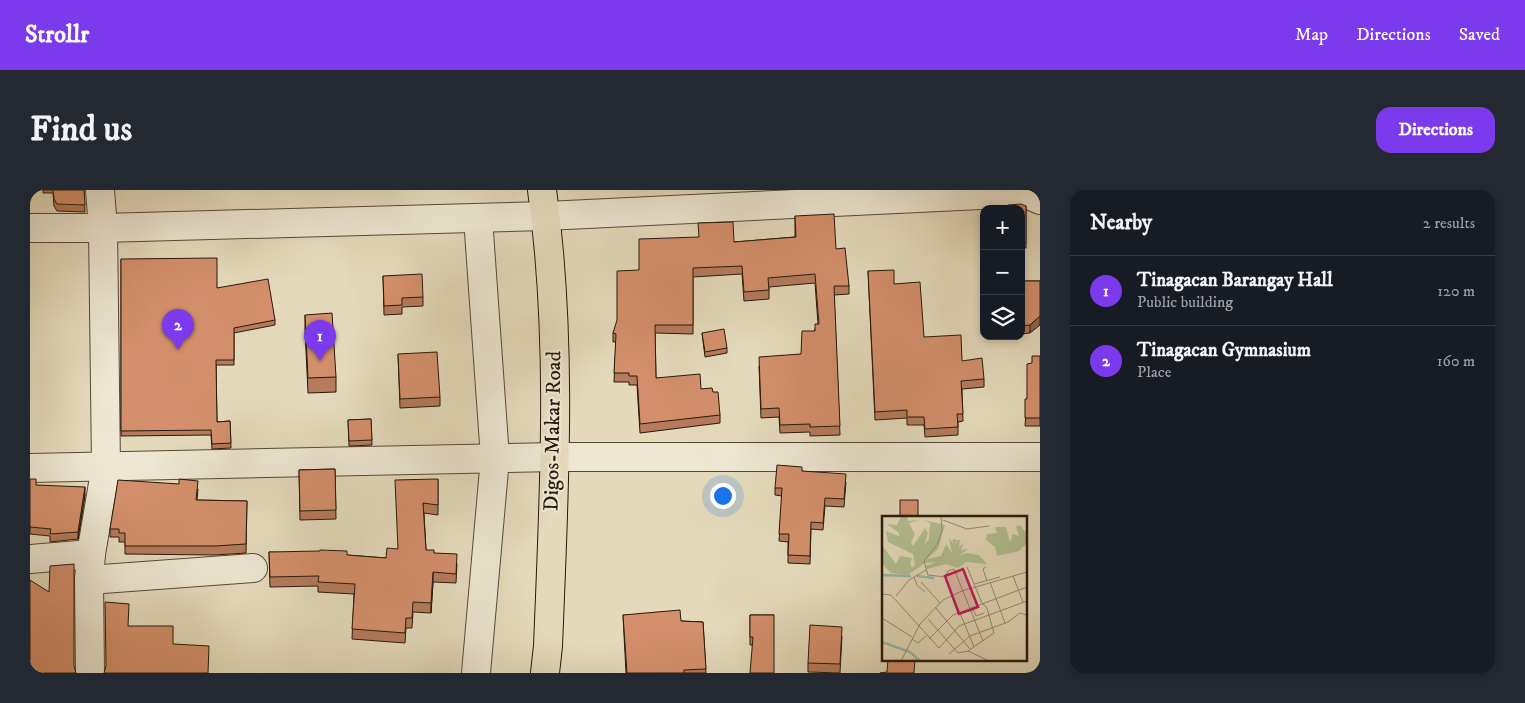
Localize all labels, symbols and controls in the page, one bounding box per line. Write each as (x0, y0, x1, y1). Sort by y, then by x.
text: Strollr (25, 20, 89, 50)
text: Map (1295, 24, 1328, 46)
text: Directions (1356, 24, 1431, 46)
text: Saved (1459, 24, 1500, 46)
button: Directions (1376, 107, 1495, 153)
text: Find us (30, 108, 132, 152)
map controls (980, 205, 1025, 340)
button: + (980, 205, 1025, 250)
text: Nearby (1090, 210, 1152, 236)
text: 2 results (1423, 213, 1475, 233)
button: − (980, 250, 1025, 295)
text: Tinagacan Barangay Hall (1137, 269, 1333, 292)
text: 1 (1103, 281, 1109, 301)
text: 120 m (1437, 281, 1475, 301)
text: Public building (1137, 292, 1233, 312)
button: layers (980, 295, 1025, 340)
pin: 2 (162, 309, 194, 350)
pin: 1 (304, 320, 336, 361)
text: Tinagacan Gymnasium (1137, 339, 1311, 362)
street label: Digos-Makar Road (539, 350, 567, 511)
text: 2 (1102, 351, 1110, 371)
text: 160 m (1437, 351, 1475, 371)
text: Place (1137, 362, 1171, 382)
your location (710, 483, 736, 509)
inset map (882, 516, 1028, 660)

